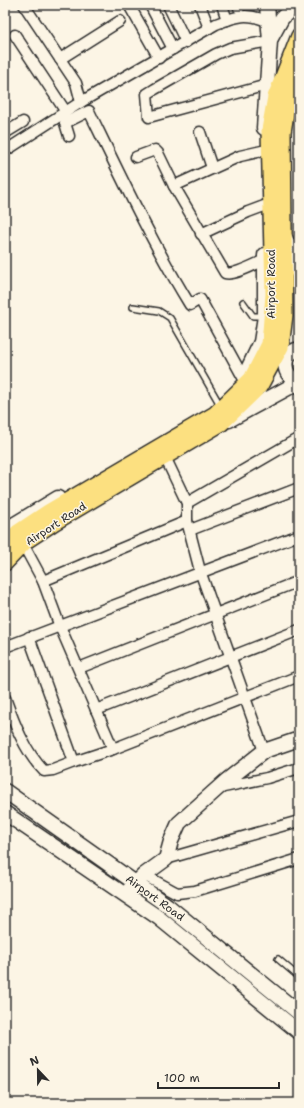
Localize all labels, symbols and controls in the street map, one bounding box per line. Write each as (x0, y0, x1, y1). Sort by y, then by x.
street label: Airport Road (264, 249, 279, 319)
street label: Airport Road (23, 499, 89, 549)
street label: Airport Road (122, 871, 188, 925)
north arrow (18, 1050, 58, 1090)
text: N (28, 1052, 42, 1070)
scale bar (158, 1064, 279, 1090)
text: 100 m (164, 1070, 200, 1086)

